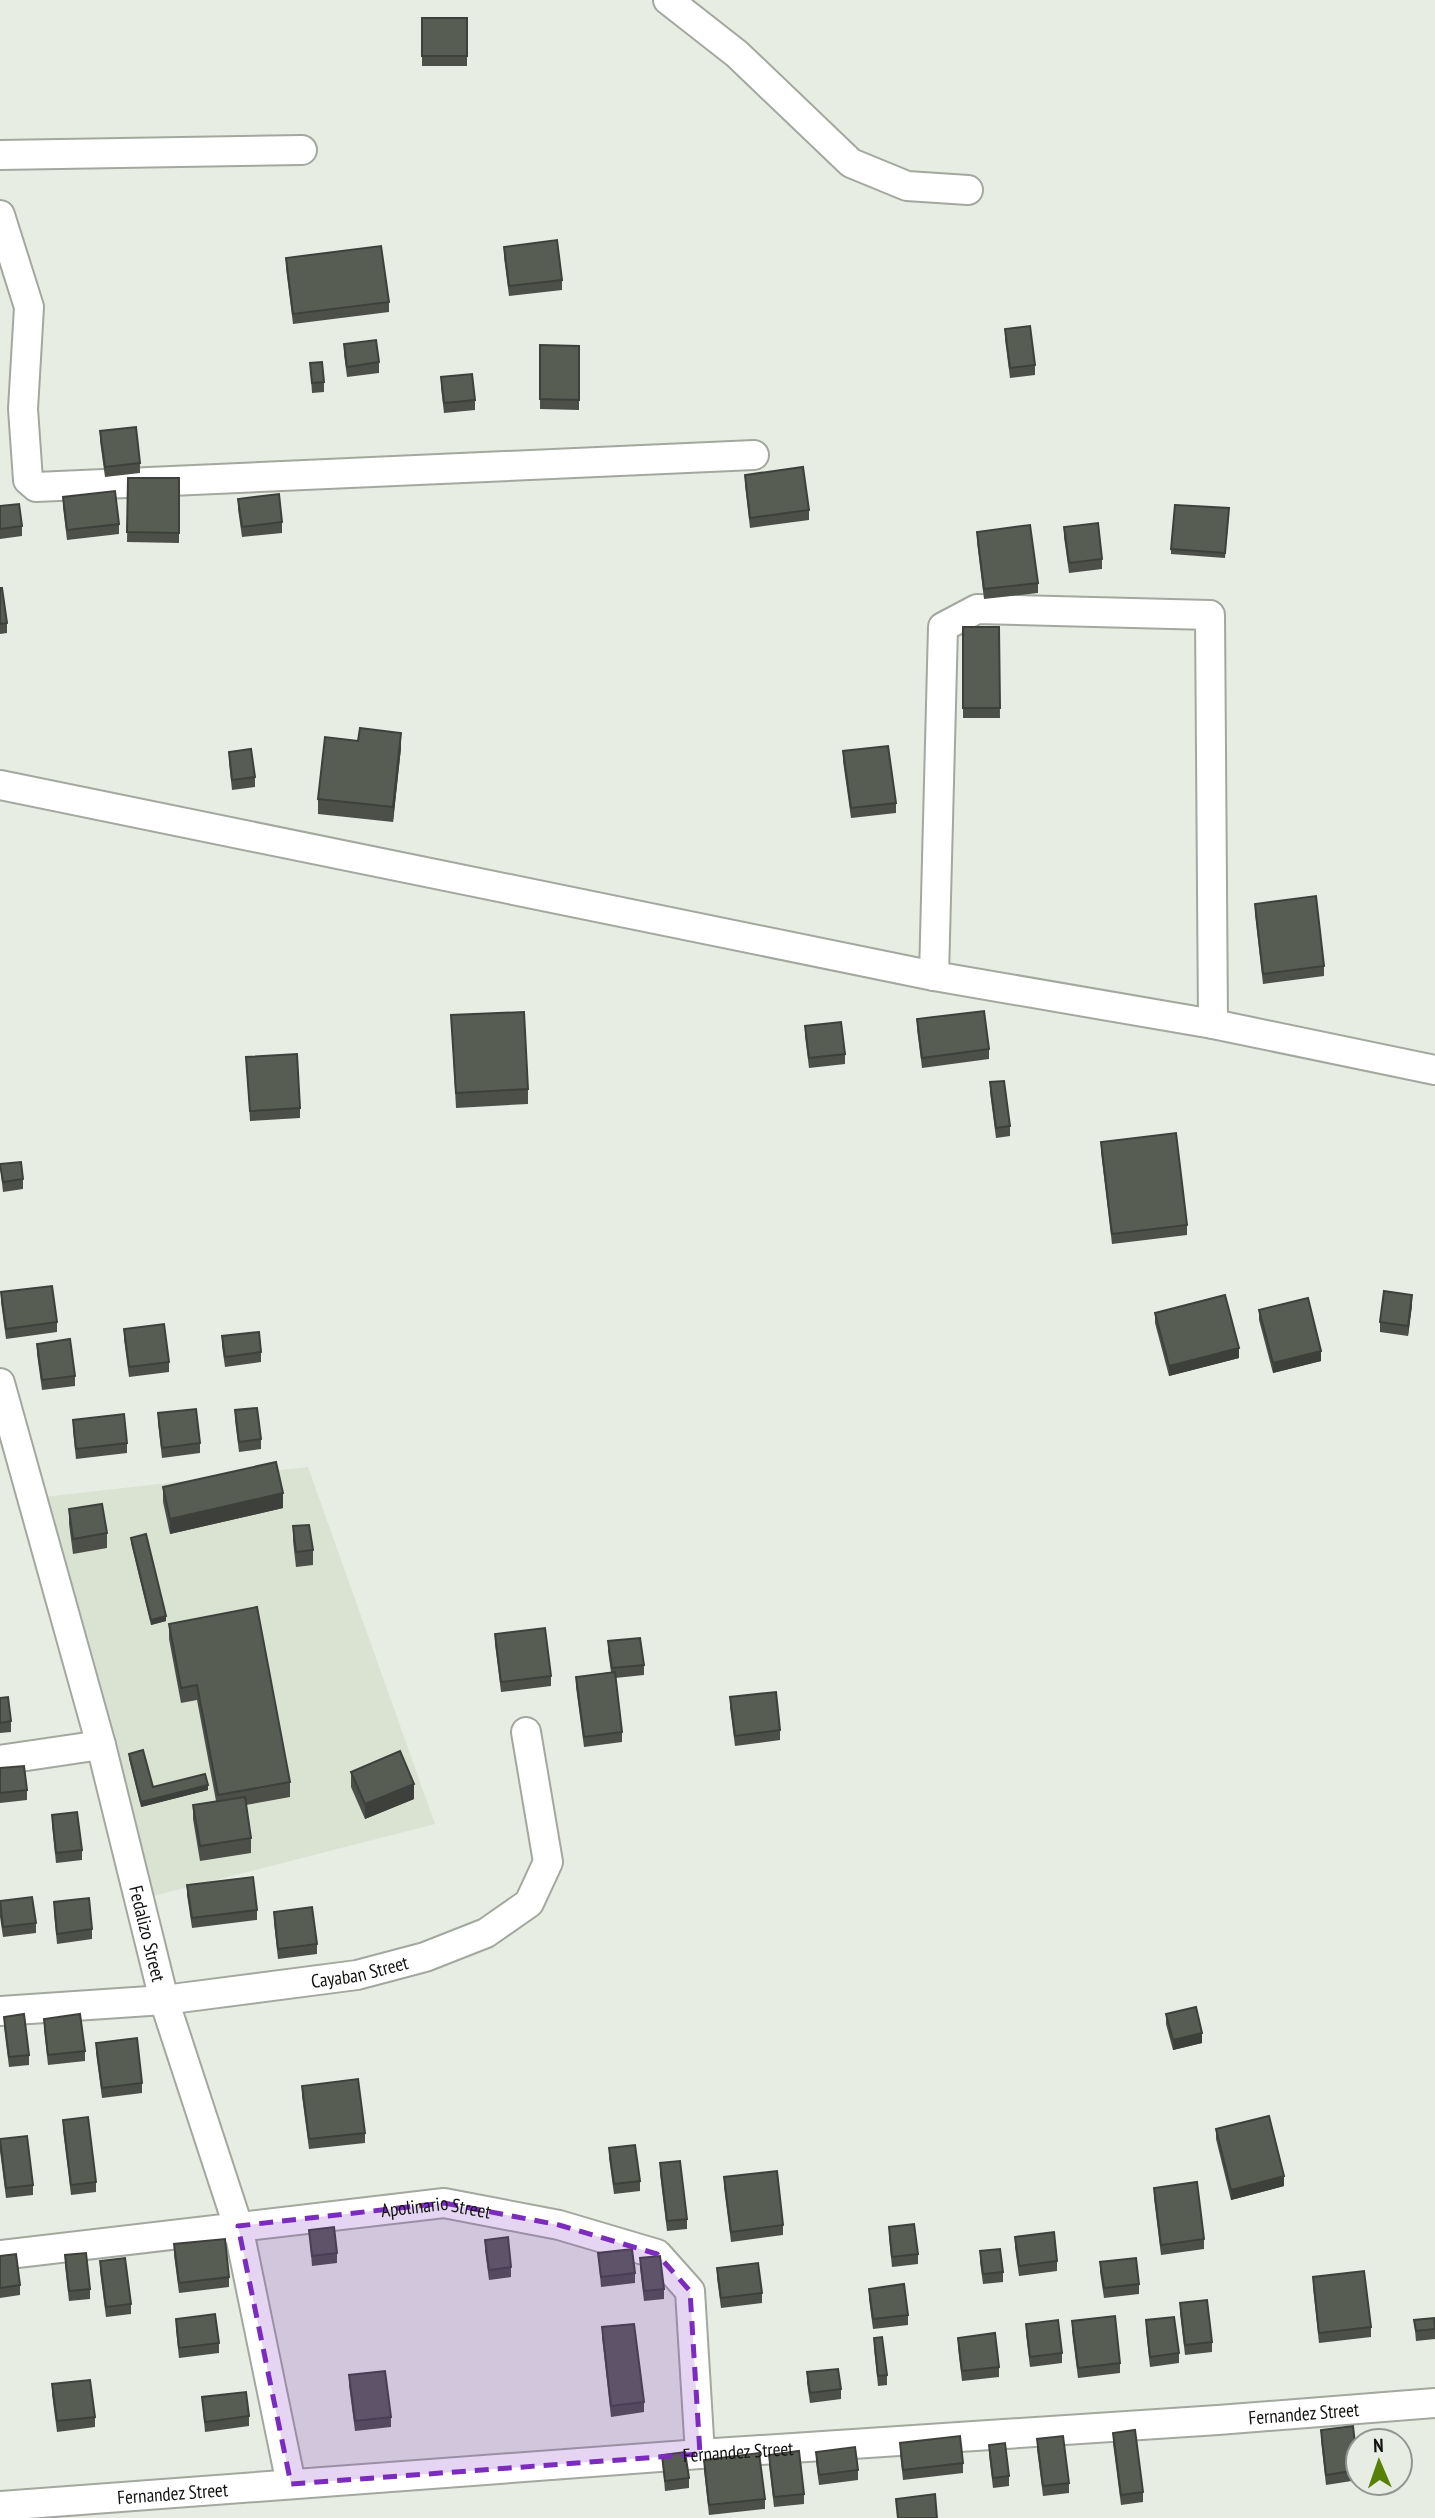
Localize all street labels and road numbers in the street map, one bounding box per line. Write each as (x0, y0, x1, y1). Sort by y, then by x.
street label: Fedalizo Street (124, 1883, 171, 1985)
street label: Cayaban Street (310, 1950, 411, 1993)
street label: Apolinario Street (380, 2191, 494, 2224)
street label: Fernandez Street (1247, 2397, 1361, 2430)
street label: Fernandez Street (682, 2436, 795, 2467)
street label: Fernandez Street (116, 2477, 230, 2509)

